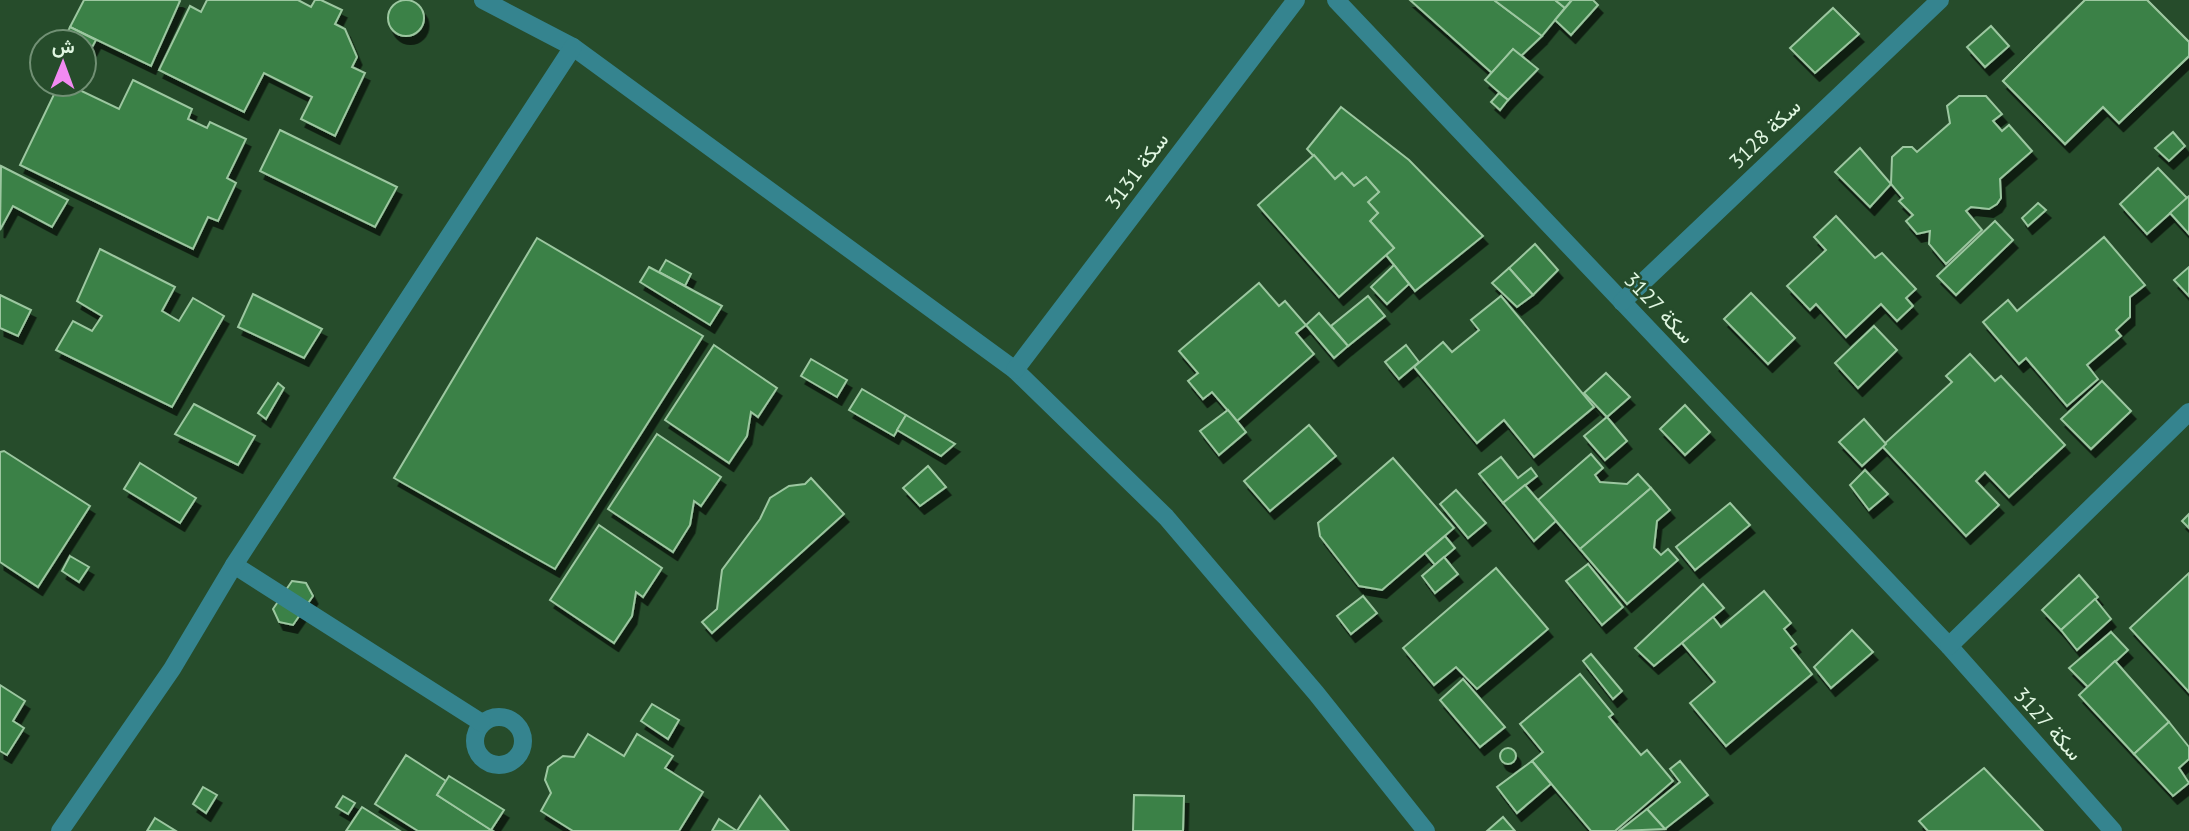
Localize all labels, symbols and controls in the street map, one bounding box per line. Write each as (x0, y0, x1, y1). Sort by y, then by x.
north arrow (28, 28, 98, 98)
text: ش (52, 34, 75, 58)
street label: سكة 3128 (1723, 93, 1806, 174)
street label: سكة 3131 (1099, 127, 1174, 215)
street label: سكة 3127 (1619, 266, 1700, 349)
street label: سكة 3127 (2008, 681, 2088, 766)

